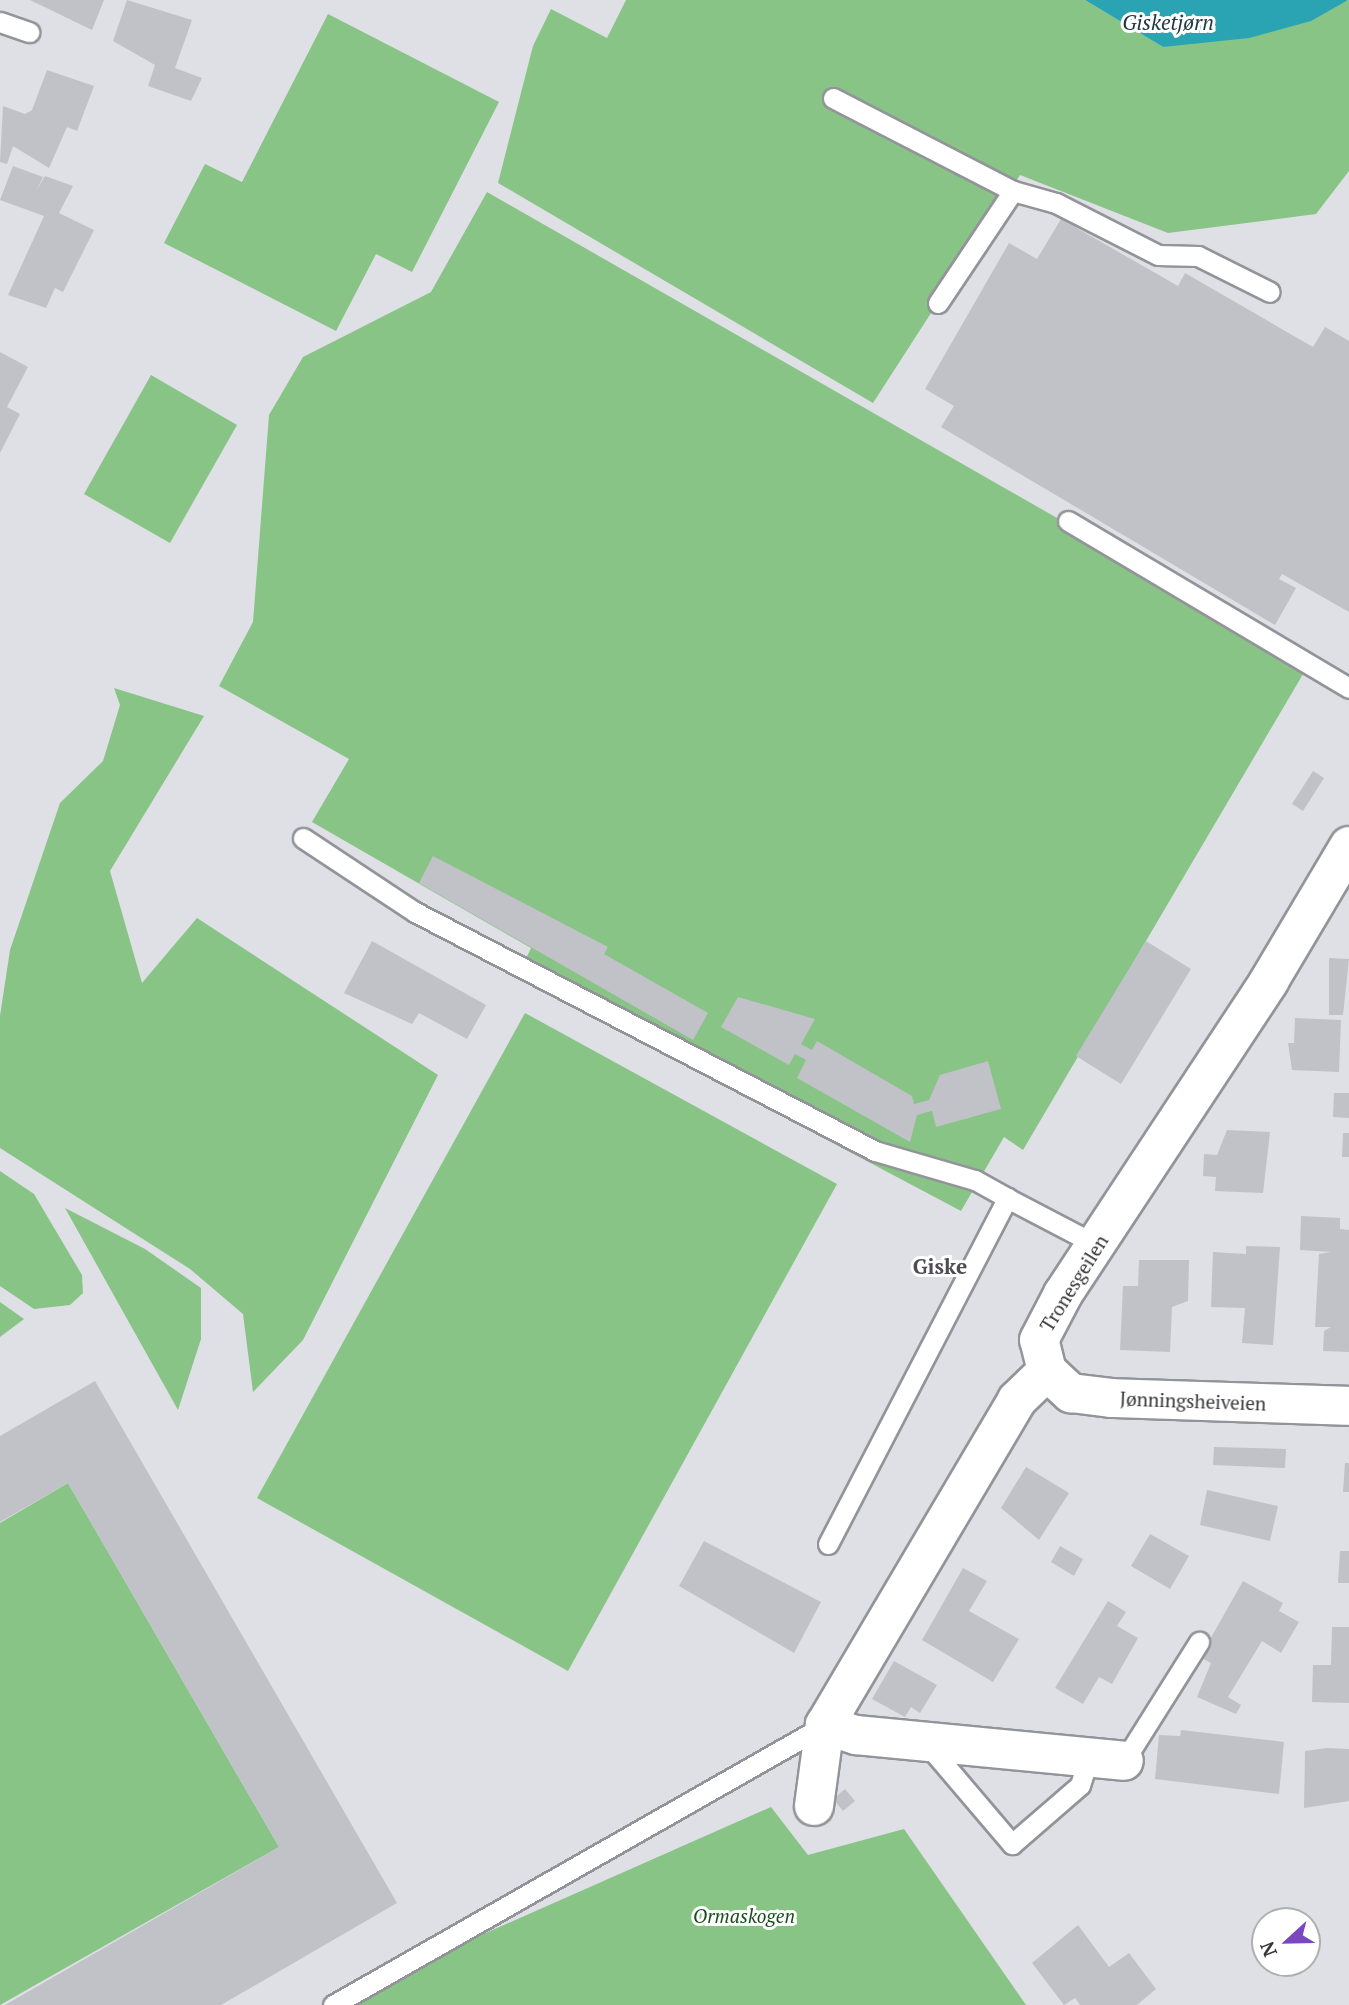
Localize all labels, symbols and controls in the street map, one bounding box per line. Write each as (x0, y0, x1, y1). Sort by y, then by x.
water label: Gisketjørn (1122, 9, 1214, 35)
street label: Tronesgeilen (1035, 1230, 1113, 1336)
district label: Giske (913, 1253, 967, 1279)
street label: Jønningsheiveien (1119, 1387, 1267, 1415)
park label: Ormaskogen (693, 1905, 795, 1927)
north arrow (1251, 1907, 1321, 1977)
text: N (1254, 1938, 1282, 1961)

